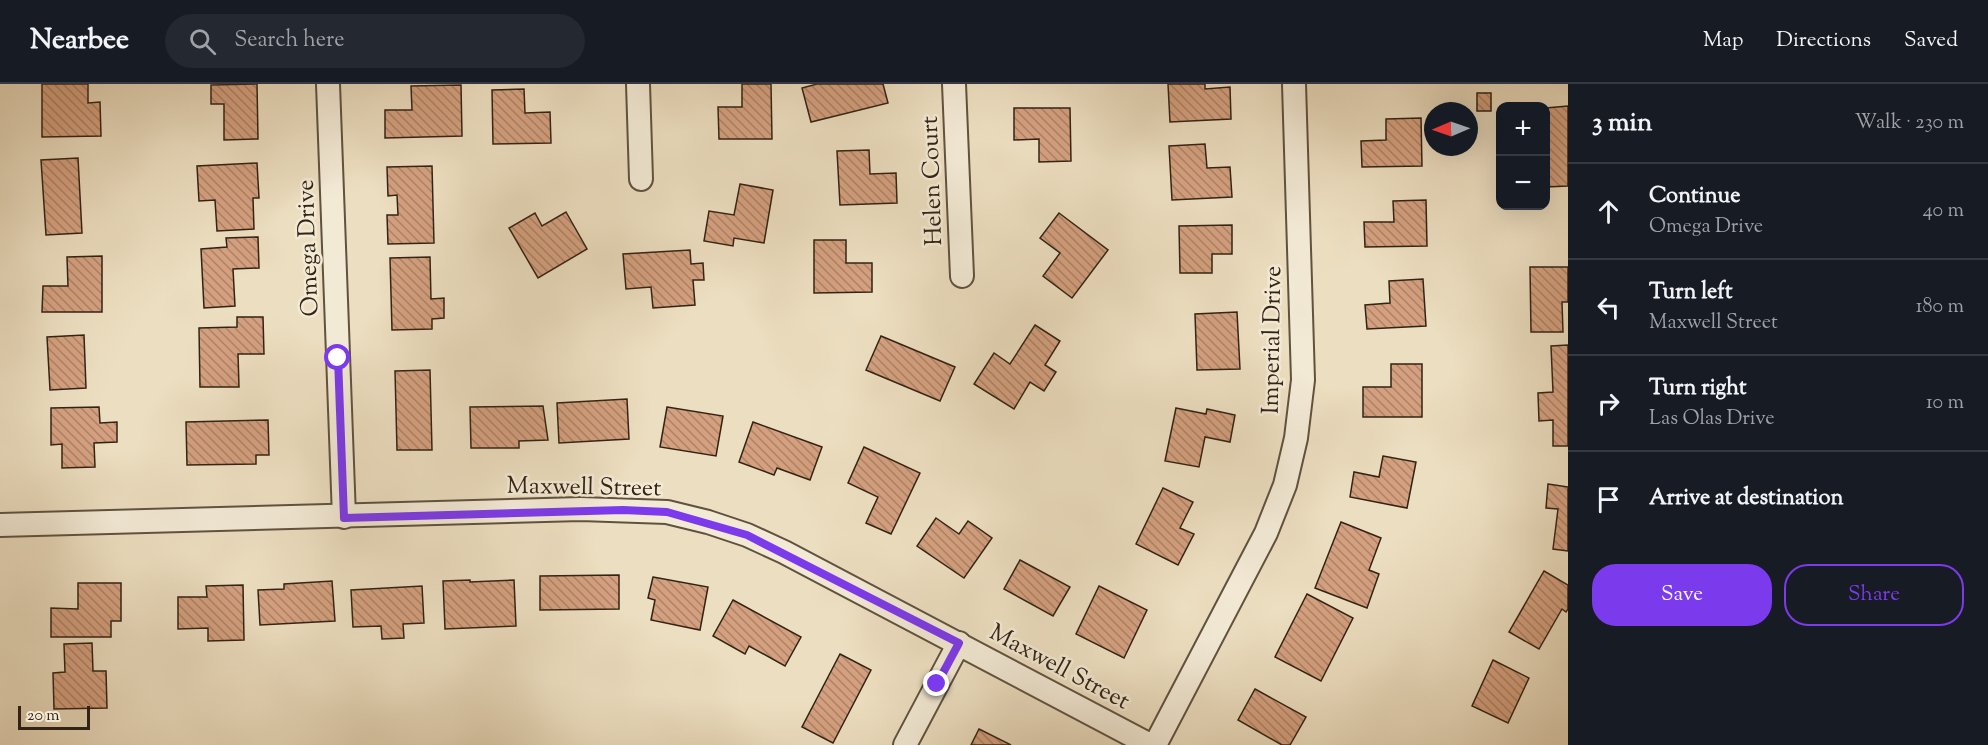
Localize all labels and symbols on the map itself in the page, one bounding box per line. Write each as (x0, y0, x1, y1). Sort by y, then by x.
north arrow (1424, 102, 1478, 156)
street label: Helen Court (914, 115, 952, 246)
street label: Omega Drive (290, 179, 328, 317)
street label: Imperial Drive (1255, 266, 1291, 415)
route start (324, 344, 350, 370)
street label: Maxwell Street (506, 470, 662, 506)
street label: Maxwell Street (983, 616, 1135, 719)
route end (923, 670, 949, 696)
scale bar (18, 703, 90, 730)

